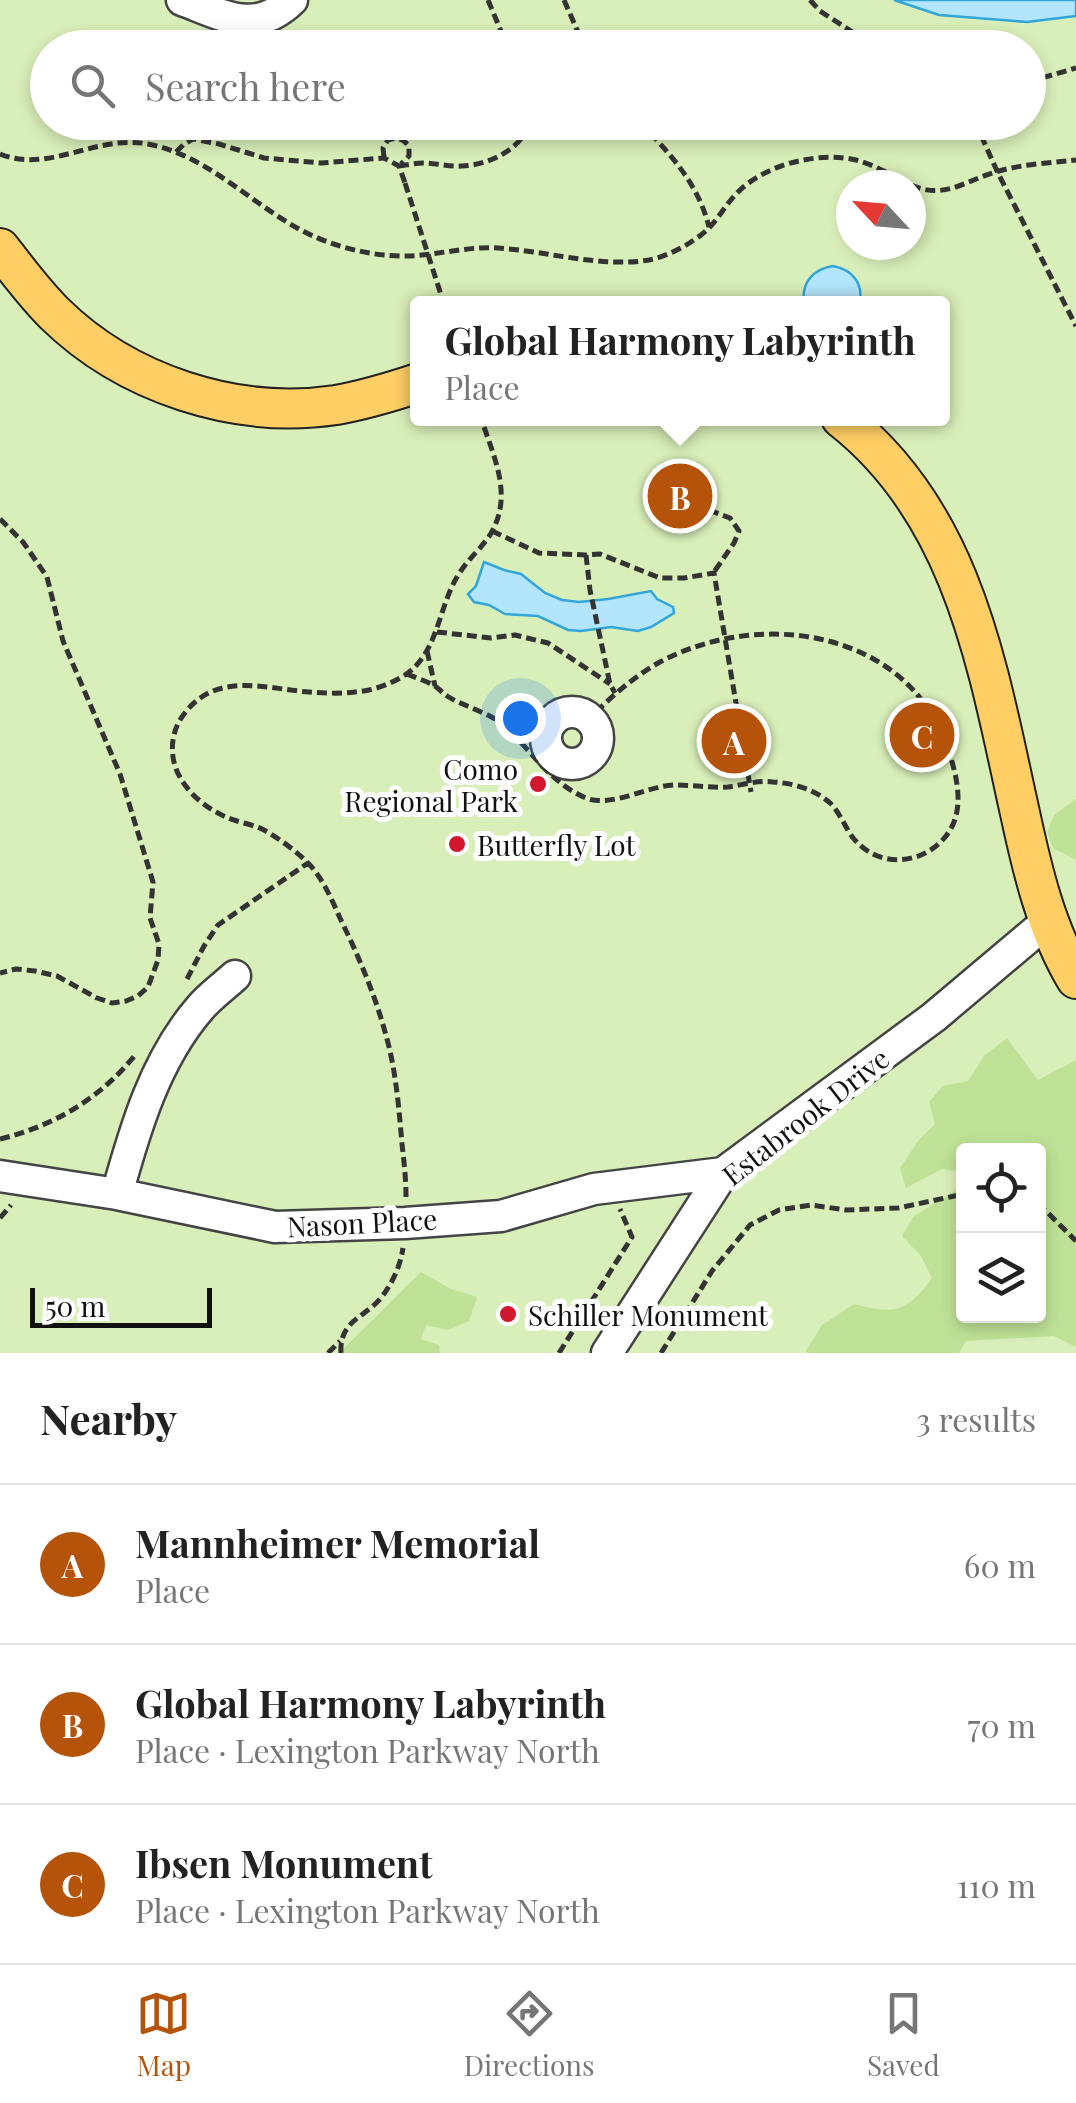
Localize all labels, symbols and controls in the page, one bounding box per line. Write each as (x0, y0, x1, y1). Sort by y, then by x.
search box (30, 30, 1046, 140)
icon: search (65, 58, 120, 113)
text: Search here (145, 60, 346, 111)
north arrow (836, 170, 926, 260)
popup (410, 296, 950, 426)
text: Global Harmony Labyrinth (444, 314, 916, 365)
text: Place (444, 365, 520, 408)
pin: B (648, 458, 712, 534)
your location (495, 693, 546, 744)
pin: C (890, 698, 954, 772)
pin: A (702, 704, 766, 778)
place label: Como Regional Park (344, 750, 519, 819)
marker: Como Regional Park (527, 773, 549, 795)
place label: Butterfly Lot (477, 826, 636, 863)
marker: Butterfly Lot (446, 833, 468, 855)
street label: Estabrook Drive (714, 1039, 896, 1193)
map controls (956, 1143, 1046, 1323)
button: locate (956, 1143, 1046, 1233)
street label: Nason Place (286, 1200, 438, 1244)
button: layers (956, 1233, 1046, 1323)
scale bar (30, 1283, 212, 1328)
text: 50 m (45, 1287, 105, 1324)
place label: Schiller Monument (528, 1296, 769, 1333)
marker: Schiller Monument (497, 1303, 519, 1325)
text: Nearby (40, 1390, 177, 1446)
text: 3 results (916, 1397, 1036, 1440)
text: Mannheimer Memorial (135, 1517, 540, 1568)
text: A (62, 1543, 83, 1586)
text: 60 m (964, 1543, 1036, 1586)
text: Place (135, 1568, 210, 1611)
text: Global Harmony Labyrinth (135, 1677, 606, 1728)
text: B (62, 1703, 83, 1746)
text: 70 m (967, 1703, 1036, 1746)
text: Place · Lexington Parkway North (135, 1728, 600, 1771)
text: Ibsen Monument (135, 1837, 433, 1888)
text: C (61, 1863, 84, 1906)
text: 110 m (957, 1863, 1036, 1906)
text: Place · Lexington Parkway North (135, 1888, 600, 1931)
tab: Map (136, 1986, 191, 2083)
tab: Directions (464, 1986, 595, 2083)
tab: Saved (867, 1986, 940, 2083)

